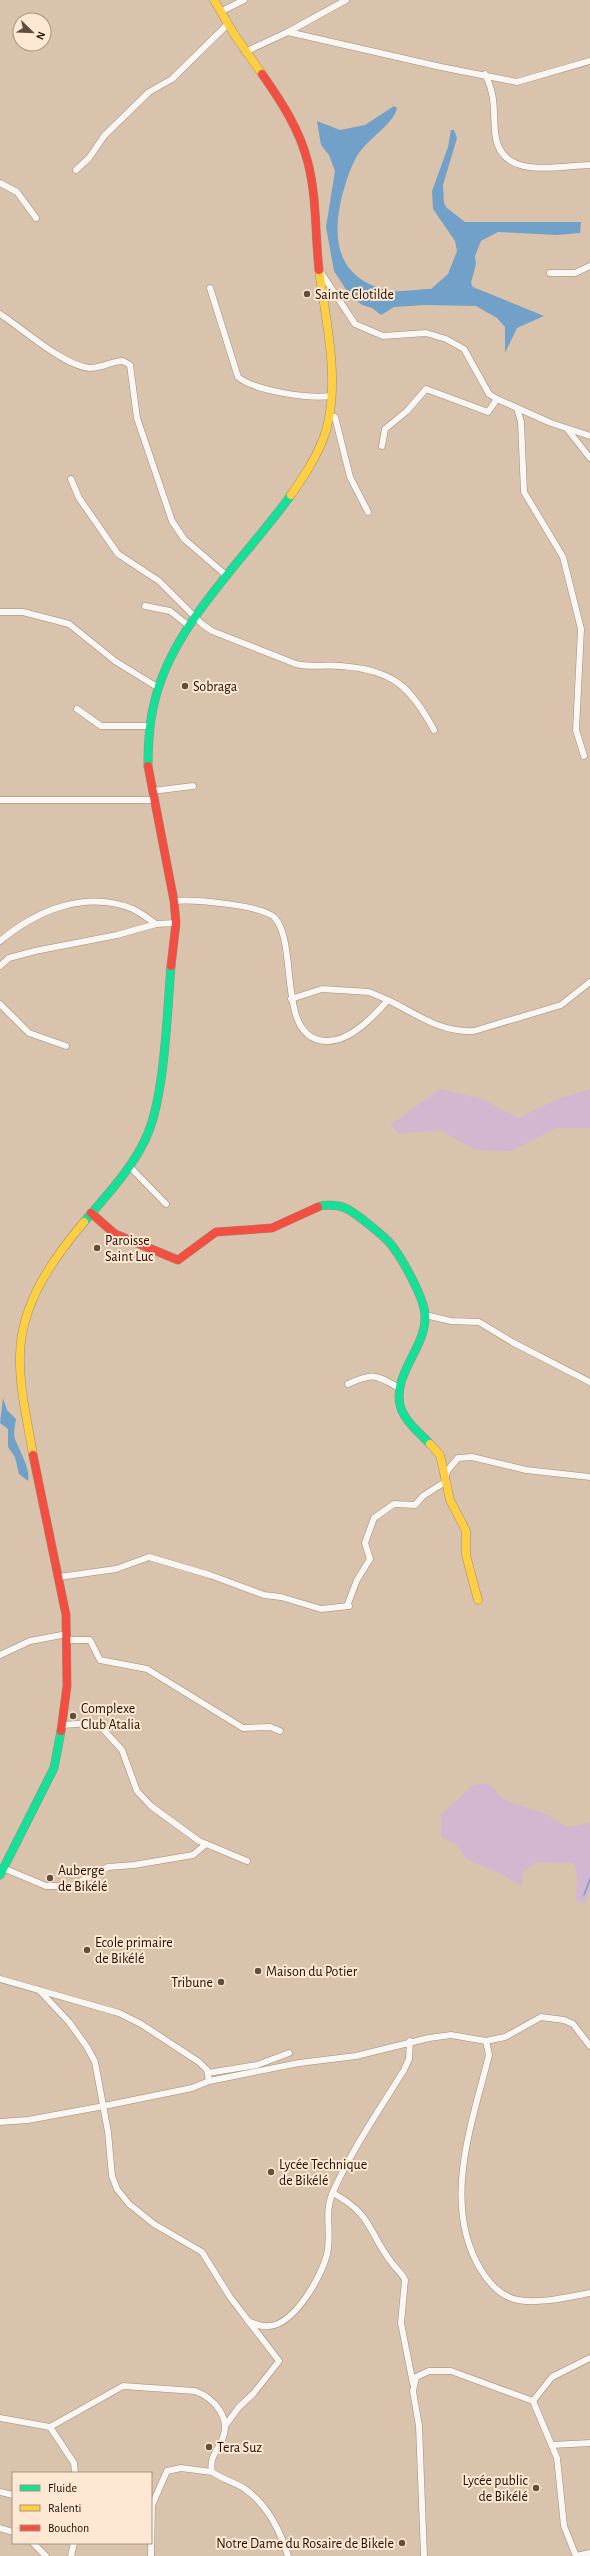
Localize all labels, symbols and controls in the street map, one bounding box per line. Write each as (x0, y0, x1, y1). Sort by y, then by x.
north arrow (12, 12, 52, 52)
text: N (34, 30, 47, 41)
place label: Sainte Clotilde (315, 288, 394, 302)
marker: Sainte Clotilde (302, 289, 312, 299)
place label: Sobraga (193, 680, 238, 694)
marker: Sobraga (180, 681, 190, 691)
place label: Paroisse Saint Luc (105, 1234, 154, 1264)
marker: Paroisse Saint Luc (92, 1243, 102, 1253)
place label: Complexe Club Atalia (81, 1702, 141, 1732)
marker: Complexe Club Atalia (68, 1711, 78, 1721)
place label: Auberge de Bikélé (58, 1864, 107, 1894)
marker: Auberge de Bikélé (45, 1873, 55, 1883)
place label: Ecole primaire de Bikélé (95, 1936, 173, 1966)
marker: Ecole primaire de Bikélé (82, 1945, 92, 1955)
place label: Maison du Potier (266, 1965, 358, 1979)
marker: Maison du Potier (253, 1966, 263, 1976)
place label: Tribune (171, 1976, 213, 1990)
marker: Tribune (216, 1977, 226, 1987)
place label: Lycée Technique de Bikélé (279, 2158, 367, 2188)
marker: Lycée Technique de Bikélé (266, 2167, 276, 2177)
place label: Tera Suz (217, 2441, 262, 2455)
marker: Tera Suz (204, 2442, 214, 2452)
legend (12, 2472, 152, 2544)
place label: Lycée public de Bikélé (462, 2474, 529, 2504)
text: Fluide (48, 2482, 77, 2494)
marker: Lycée public de Bikélé (531, 2483, 541, 2493)
text: Ralenti (48, 2502, 81, 2514)
text: Bouchon (48, 2522, 89, 2534)
place label: Notre Dame du Rosaire de Bikele (216, 2537, 394, 2551)
marker: Notre Dame du Rosaire de Bikele (397, 2538, 407, 2548)

